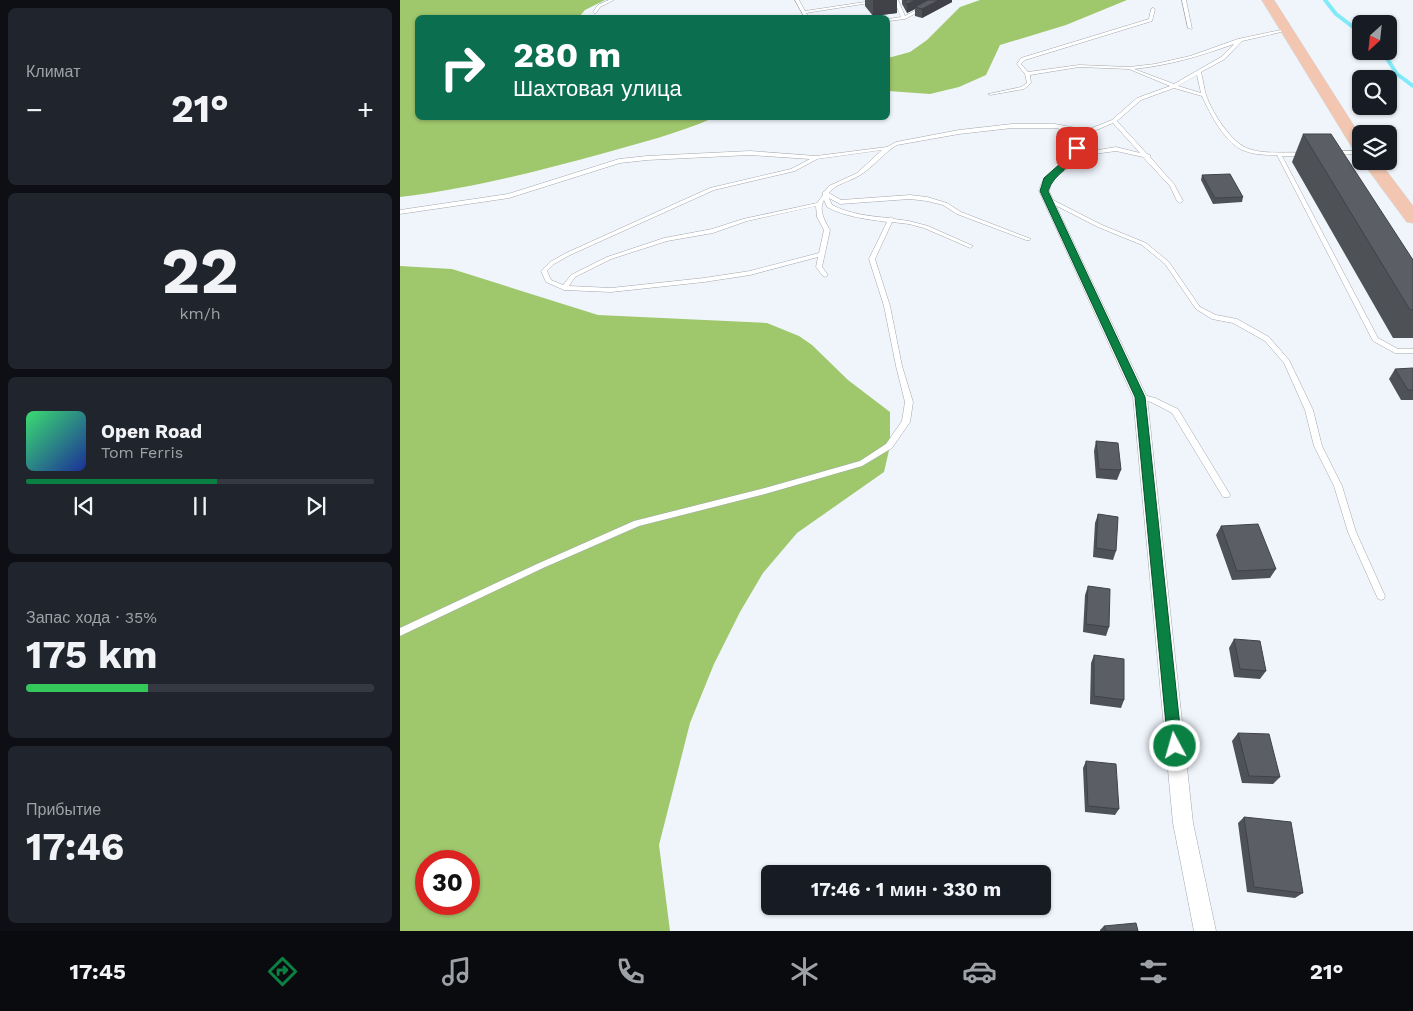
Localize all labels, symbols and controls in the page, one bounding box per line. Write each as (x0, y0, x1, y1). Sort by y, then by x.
north arrow (1352, 15, 1398, 60)
map controls (1352, 15, 1397, 170)
text: 280 m (513, 34, 621, 76)
icon: right (430, 35, 495, 100)
text: Климат (26, 62, 80, 81)
button: search (1352, 70, 1397, 115)
text: Шахтовая улица (513, 76, 682, 101)
text: 21° (171, 87, 229, 131)
text: − (26, 93, 43, 126)
text: + (357, 93, 374, 126)
button: layers (1352, 125, 1397, 170)
pin (1056, 127, 1098, 169)
icon: arrive (1063, 134, 1091, 162)
text: 22 (161, 233, 239, 309)
text: km/h (179, 304, 221, 323)
text: Open Road (101, 420, 202, 443)
text: Tom Ferris (101, 443, 183, 462)
icon: previous (70, 492, 98, 520)
icon: pause (186, 492, 214, 520)
icon: next (302, 492, 330, 520)
text: Запас хода · 35% (26, 608, 157, 627)
text: 175 km (26, 633, 157, 677)
position arrow (1148, 719, 1200, 771)
text: Прибытие (26, 800, 101, 819)
text: 17:46 (26, 825, 124, 869)
speed limit sign: 30 (415, 850, 480, 915)
text: 17:46 · 1 мин · 330 m (811, 878, 1001, 901)
icon: directions (265, 954, 300, 989)
icon: music (439, 954, 474, 989)
icon: phone (613, 954, 648, 989)
icon: climate (787, 954, 822, 989)
icon: car (962, 954, 997, 989)
icon: filters (1136, 954, 1171, 989)
text: 17:45 (70, 959, 126, 984)
text: 21° (1310, 959, 1343, 984)

